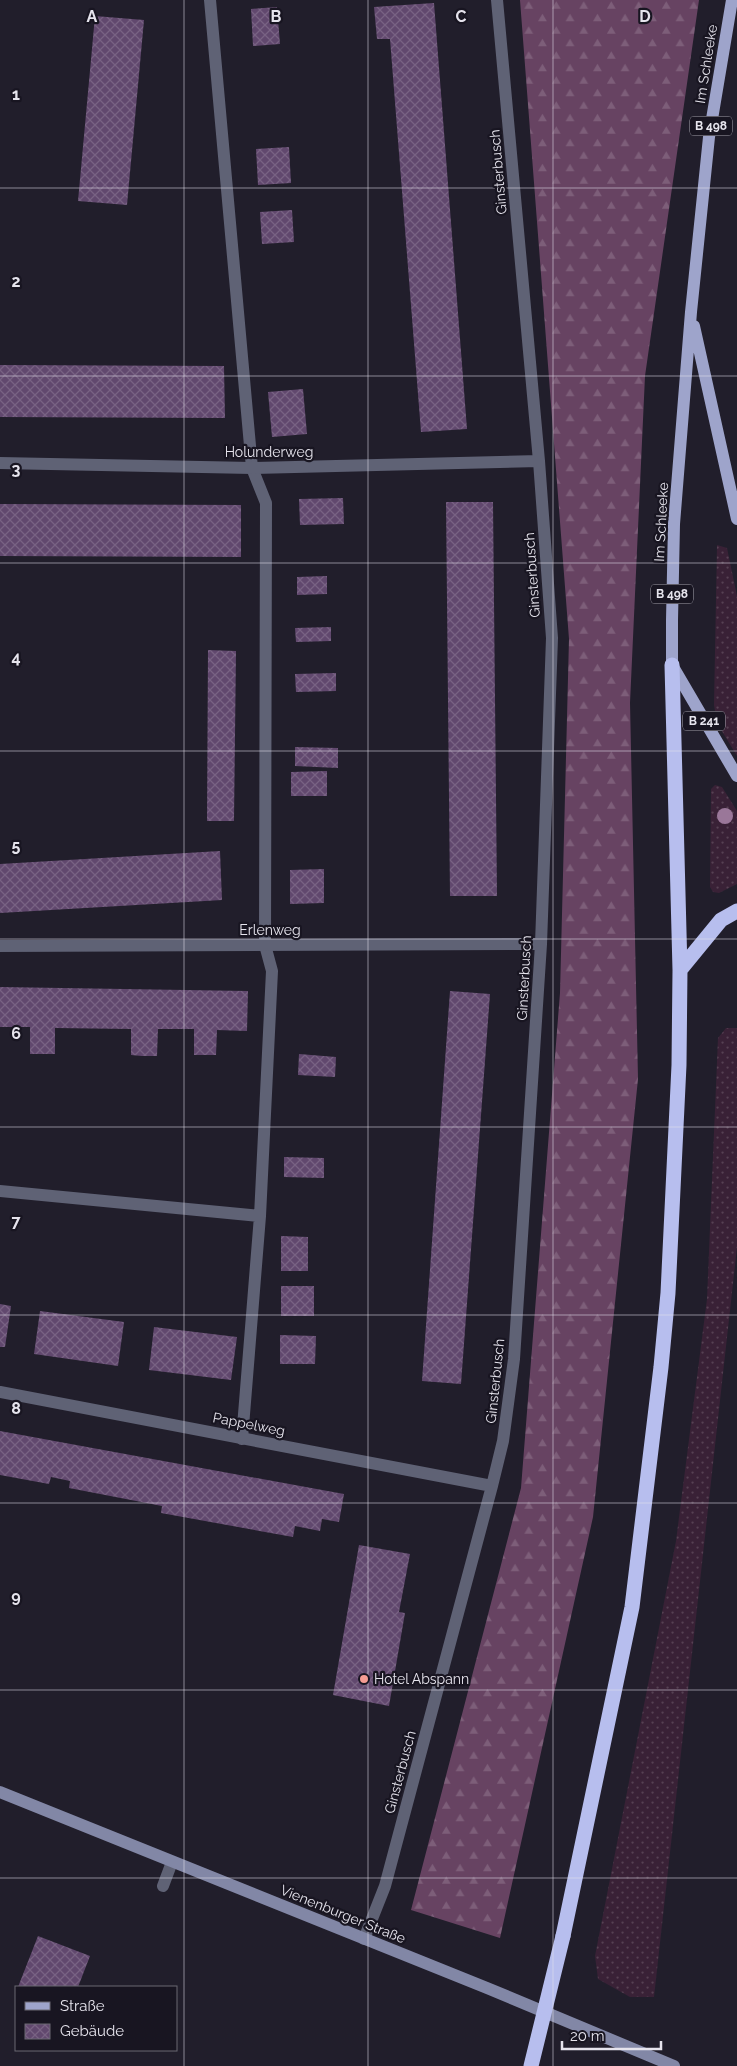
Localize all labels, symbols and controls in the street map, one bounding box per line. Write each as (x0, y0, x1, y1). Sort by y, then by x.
text: A (87, 7, 98, 26)
text: B (271, 7, 282, 26)
text: C (456, 7, 467, 26)
text: D (639, 7, 651, 26)
street label: Im Schleeke (692, 23, 720, 105)
text: 1 (12, 85, 20, 104)
road number: B 498 (690, 116, 732, 136)
street label: Ginsterbusch (486, 129, 510, 215)
text: 2 (11, 272, 21, 291)
street label: Holunderweg (225, 444, 313, 460)
text: 3 (12, 460, 21, 479)
street label: Im Schleeke (651, 482, 671, 562)
street label: Ginsterbusch (521, 532, 543, 618)
road number: B 498 (651, 584, 693, 604)
text: 4 (11, 648, 21, 667)
road number: B 241 (683, 711, 725, 730)
text: 5 (12, 836, 21, 855)
street label: Erlenweg (239, 922, 301, 938)
street label: Ginsterbusch (514, 935, 534, 1021)
text: 6 (11, 1024, 21, 1043)
text: 7 (12, 1212, 21, 1231)
street label: Ginsterbusch (483, 1338, 507, 1424)
text: 8 (11, 1399, 21, 1418)
street label: Pappelweg (211, 1409, 287, 1439)
text: 9 (11, 1587, 21, 1606)
place label: Hotel Abspann (374, 1671, 469, 1687)
marker: Hotel Abspann (358, 1673, 370, 1685)
street label: Ginsterbusch (381, 1729, 419, 1815)
street label: Vienenburger Straße (278, 1882, 408, 1946)
legend (15, 1986, 178, 2051)
text: Straße (60, 1997, 105, 2015)
scale bar (562, 2018, 661, 2050)
text: Gebäude (60, 2022, 124, 2040)
text: 20 m (570, 2027, 605, 2045)

